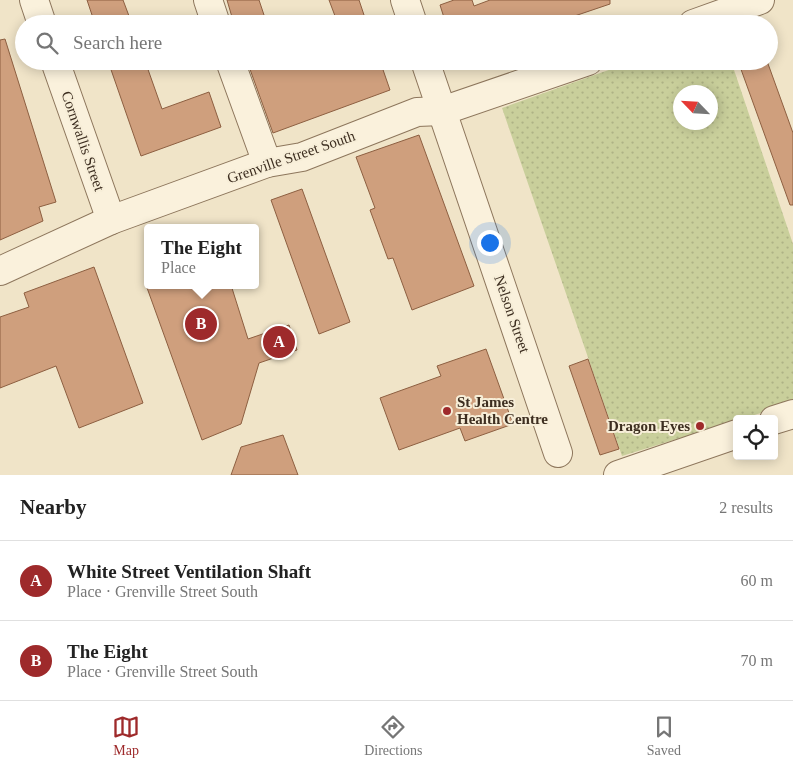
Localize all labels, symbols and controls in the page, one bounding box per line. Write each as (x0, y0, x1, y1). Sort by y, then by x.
search box (15, 15, 778, 70)
icon: search (33, 29, 61, 57)
text: Search here (73, 32, 162, 53)
north arrow (673, 85, 718, 130)
street label: Cornwallis Street (58, 89, 108, 194)
street label: Grenville Street South (225, 127, 357, 186)
popup (144, 224, 259, 289)
your location (477, 230, 503, 256)
text: The Eight (161, 237, 242, 258)
text: Place (161, 259, 196, 276)
street label: Nelson Street (491, 273, 533, 356)
pin: B (185, 305, 217, 343)
pin: A (263, 323, 295, 361)
place label: St James Health Centre (457, 394, 548, 427)
marker: St James Health Centre (441, 405, 453, 417)
map controls (733, 415, 778, 460)
button: locate (733, 415, 778, 460)
place label: Dragon Eyes (608, 418, 690, 434)
marker: Dragon Eyes (694, 420, 706, 432)
text: Nearby (20, 495, 87, 519)
text: 2 results (719, 499, 773, 516)
text: White Street Ventilation Shaft (67, 561, 311, 582)
text: A (30, 572, 42, 589)
text: 60 m (741, 572, 773, 589)
text: Place · Grenville Street South (67, 583, 258, 600)
text: The Eight (67, 641, 148, 662)
text: B (31, 652, 41, 669)
text: 70 m (741, 652, 773, 669)
text: Place · Grenville Street South (67, 663, 258, 680)
tab: Map (112, 713, 140, 759)
tab: Directions (364, 713, 423, 759)
tab: Saved (647, 713, 681, 759)

